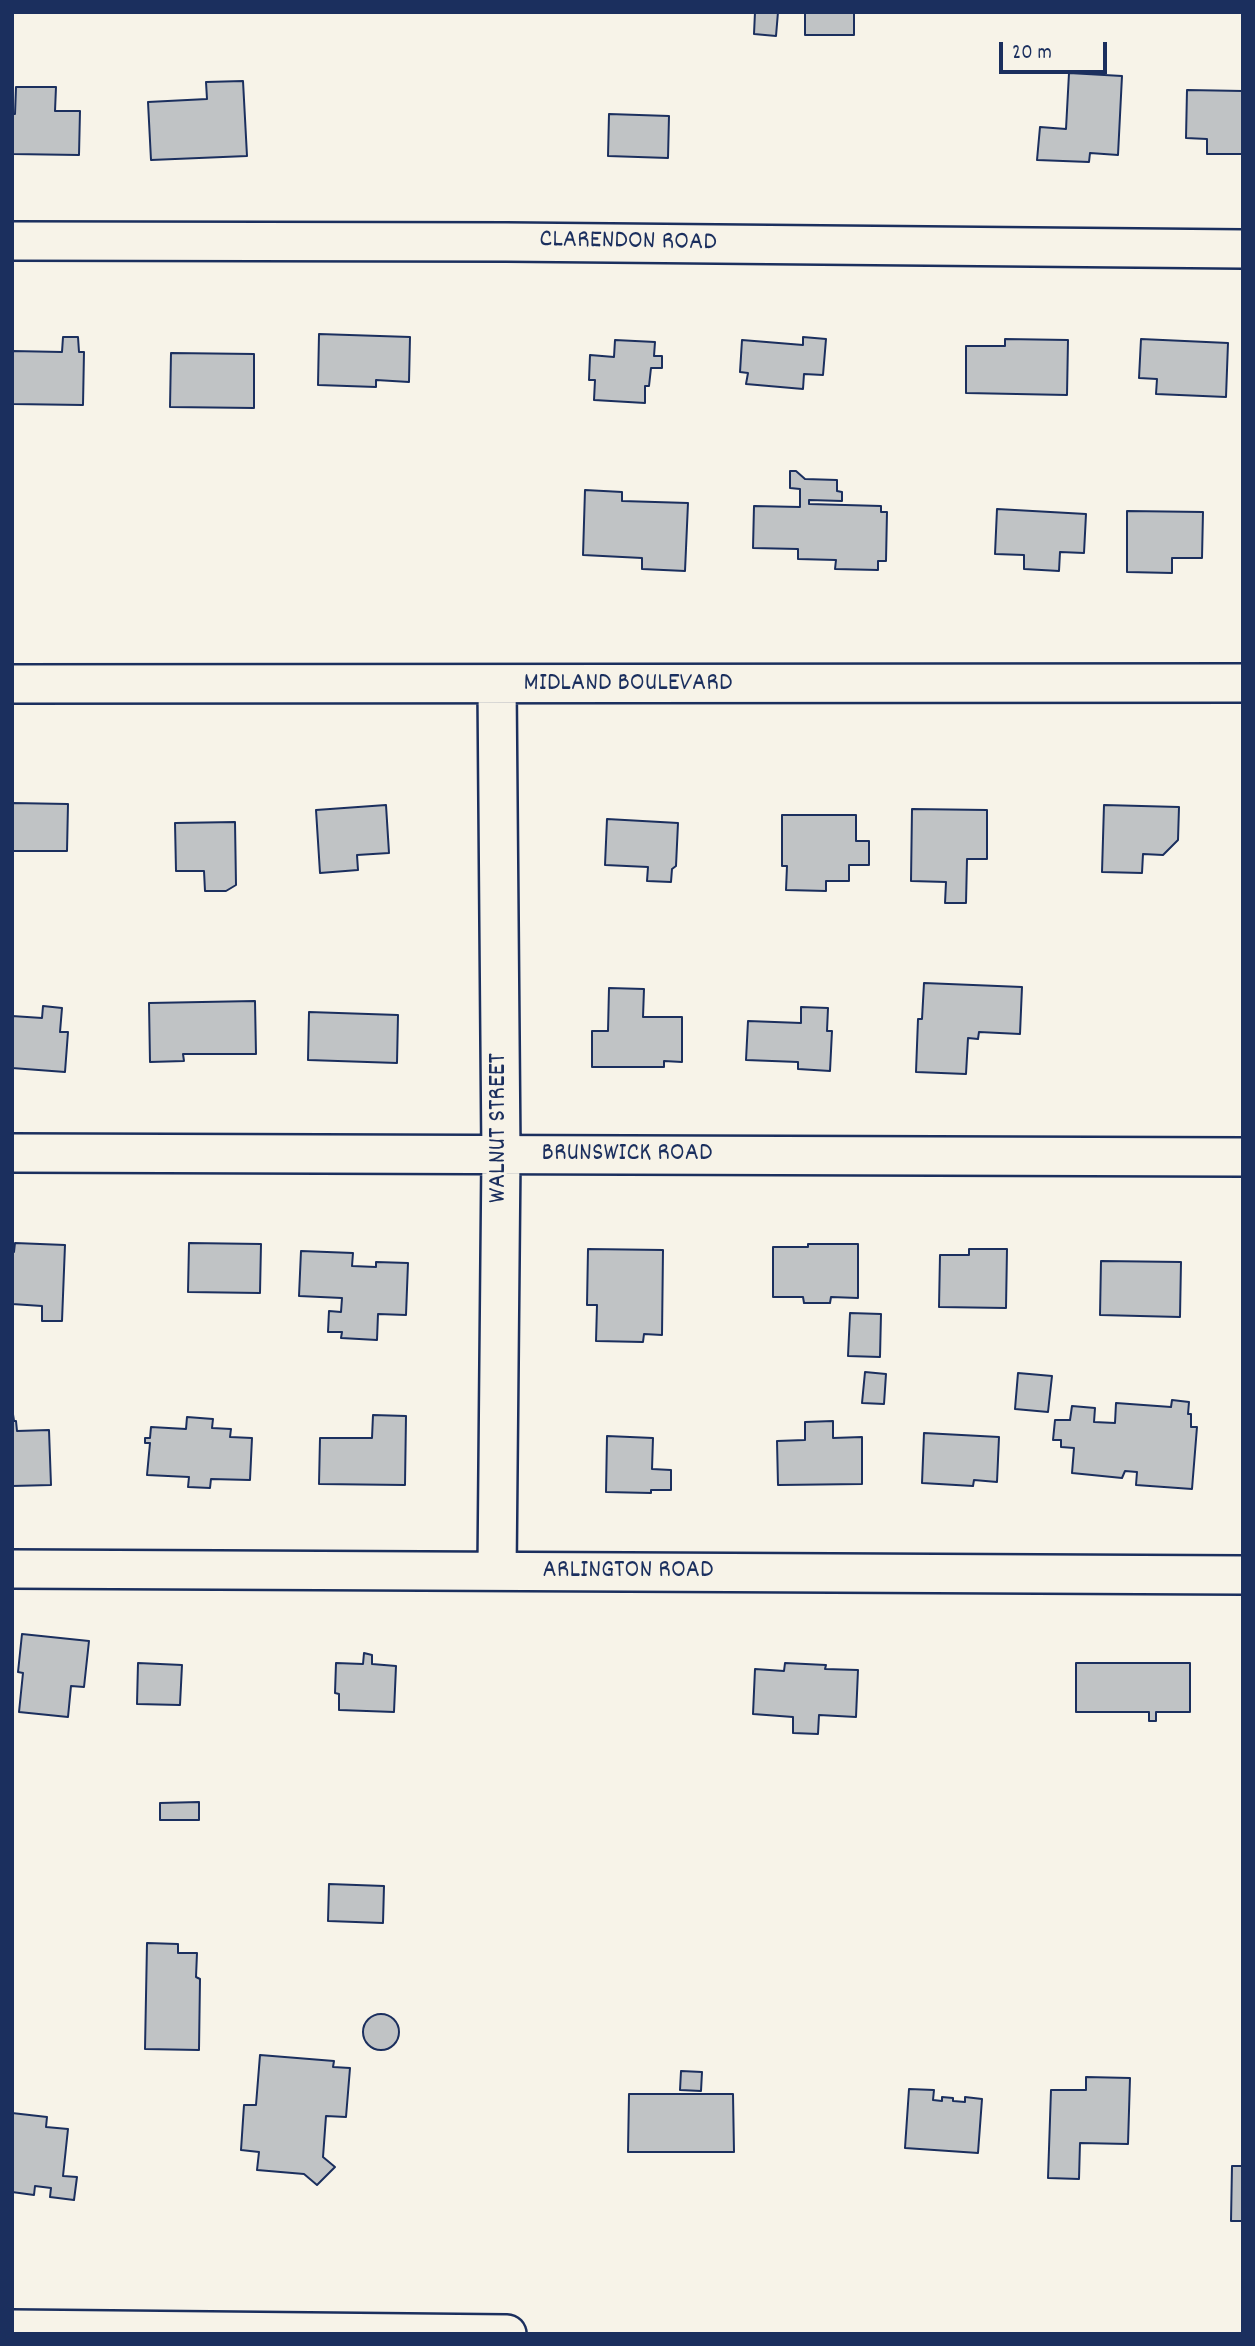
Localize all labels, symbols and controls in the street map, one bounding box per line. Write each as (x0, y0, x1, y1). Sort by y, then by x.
scale bar (1003, 28, 1112, 72)
text: 20 m (1012, 39, 1052, 69)
street label: CLARENDON ROAD (539, 226, 717, 260)
street label: MIDLAND BOULEVARD (524, 669, 732, 701)
street label: WALNUT STREET (484, 1053, 516, 1203)
street label: BRUNSWICK ROAD (542, 1139, 712, 1171)
street label: ARLINGTON ROAD (543, 1556, 713, 1588)

